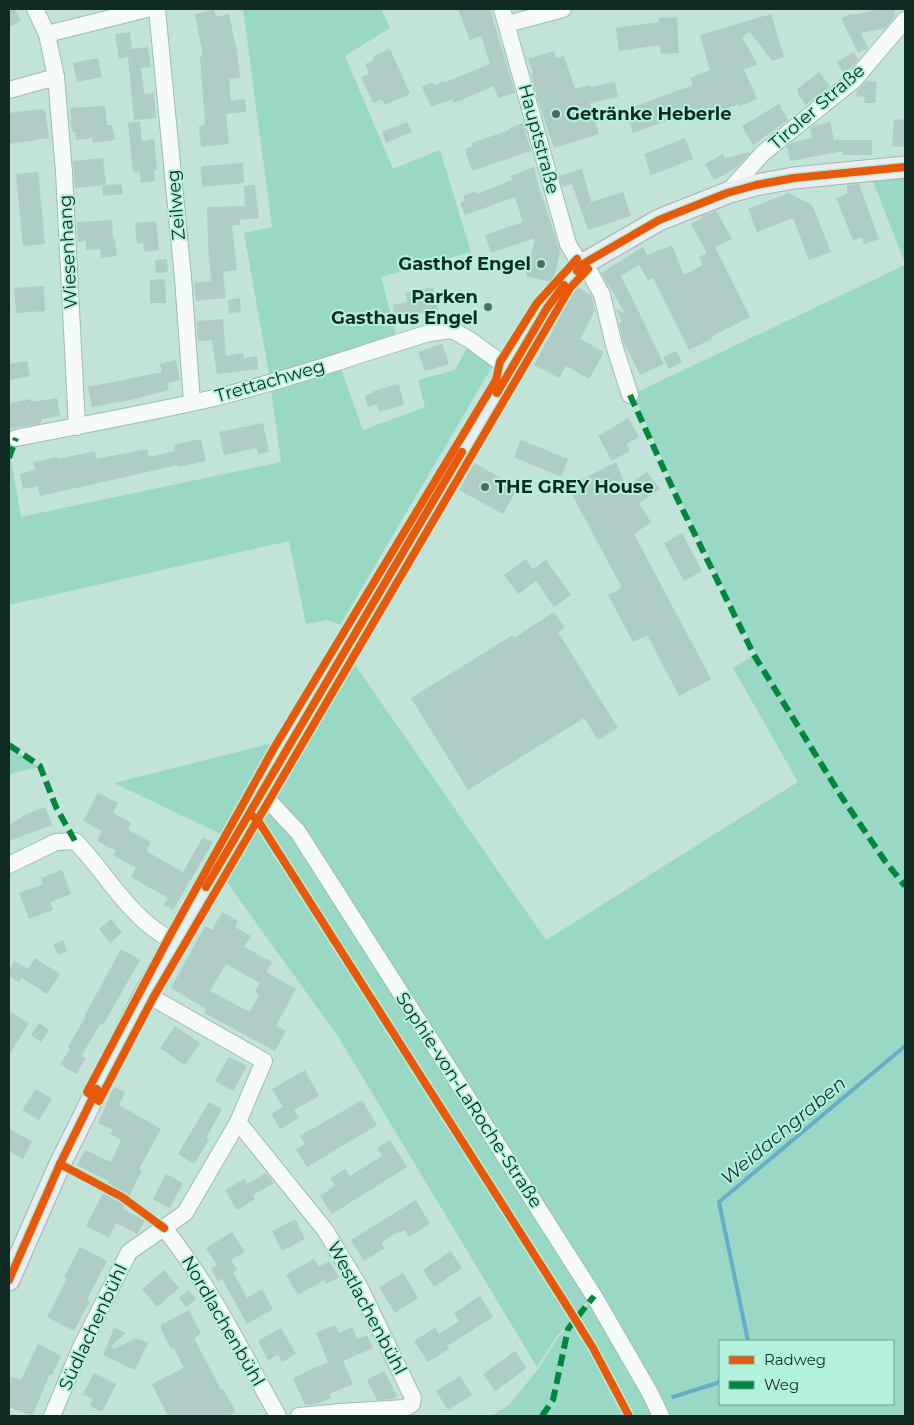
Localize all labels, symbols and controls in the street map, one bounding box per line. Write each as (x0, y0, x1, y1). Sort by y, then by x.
street label: Tiroler Straße (765, 59, 869, 154)
street label: Hauptstraße (514, 82, 564, 197)
place label: Getränke Heberle (566, 103, 732, 125)
marker: Getränke Heberle (550, 108, 562, 120)
street label: Zeilweg (162, 169, 190, 241)
street label: Wiesenhang (54, 194, 82, 310)
place label: Gasthof Engel (398, 253, 531, 275)
marker: Gasthof Engel (535, 258, 547, 270)
place label: Parken Gasthaus Engel (331, 286, 478, 329)
marker: Parken Gasthaus Engel (482, 301, 494, 313)
street label: Trettachweg (213, 355, 327, 407)
place label: THE GREY House (495, 476, 654, 498)
marker: THE GREY House (479, 481, 491, 493)
street label: Sophie-von-LaRoche-Straße (391, 988, 547, 1212)
water label: Weidachgraben (716, 1071, 850, 1189)
street label: Westlachenbühl (323, 1238, 411, 1378)
street label: Nordlachenbühl (177, 1252, 269, 1390)
street label: Südlachenbühl (54, 1260, 132, 1394)
legend (719, 1340, 894, 1405)
text: Radweg (764, 1350, 826, 1369)
text: Weg (764, 1375, 799, 1394)

